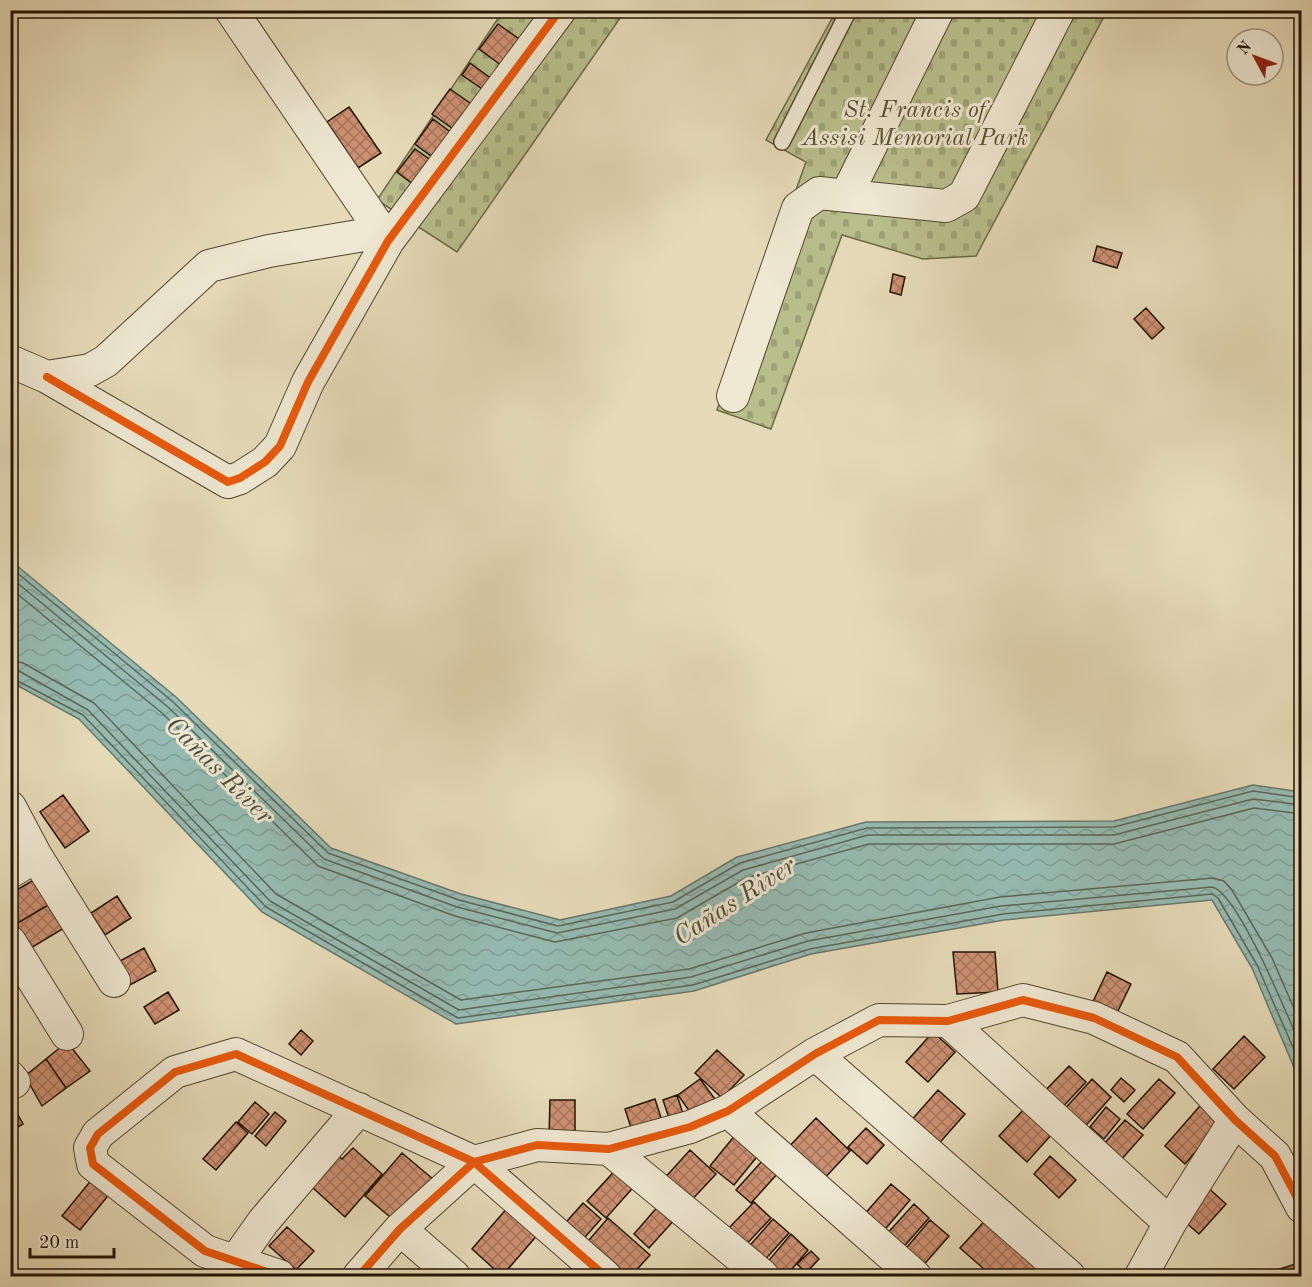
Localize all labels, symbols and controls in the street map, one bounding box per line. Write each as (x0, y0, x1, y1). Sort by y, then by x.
north arrow (1225, 27, 1285, 87)
text: N (1235, 38, 1256, 58)
park label: St. Francis of Assisi Memorial Park (800, 99, 1028, 151)
water label: Cañas River (160, 712, 278, 830)
water label: Cañas River (669, 853, 801, 951)
scale bar (30, 1221, 114, 1259)
text: 20 m (39, 1234, 79, 1252)

